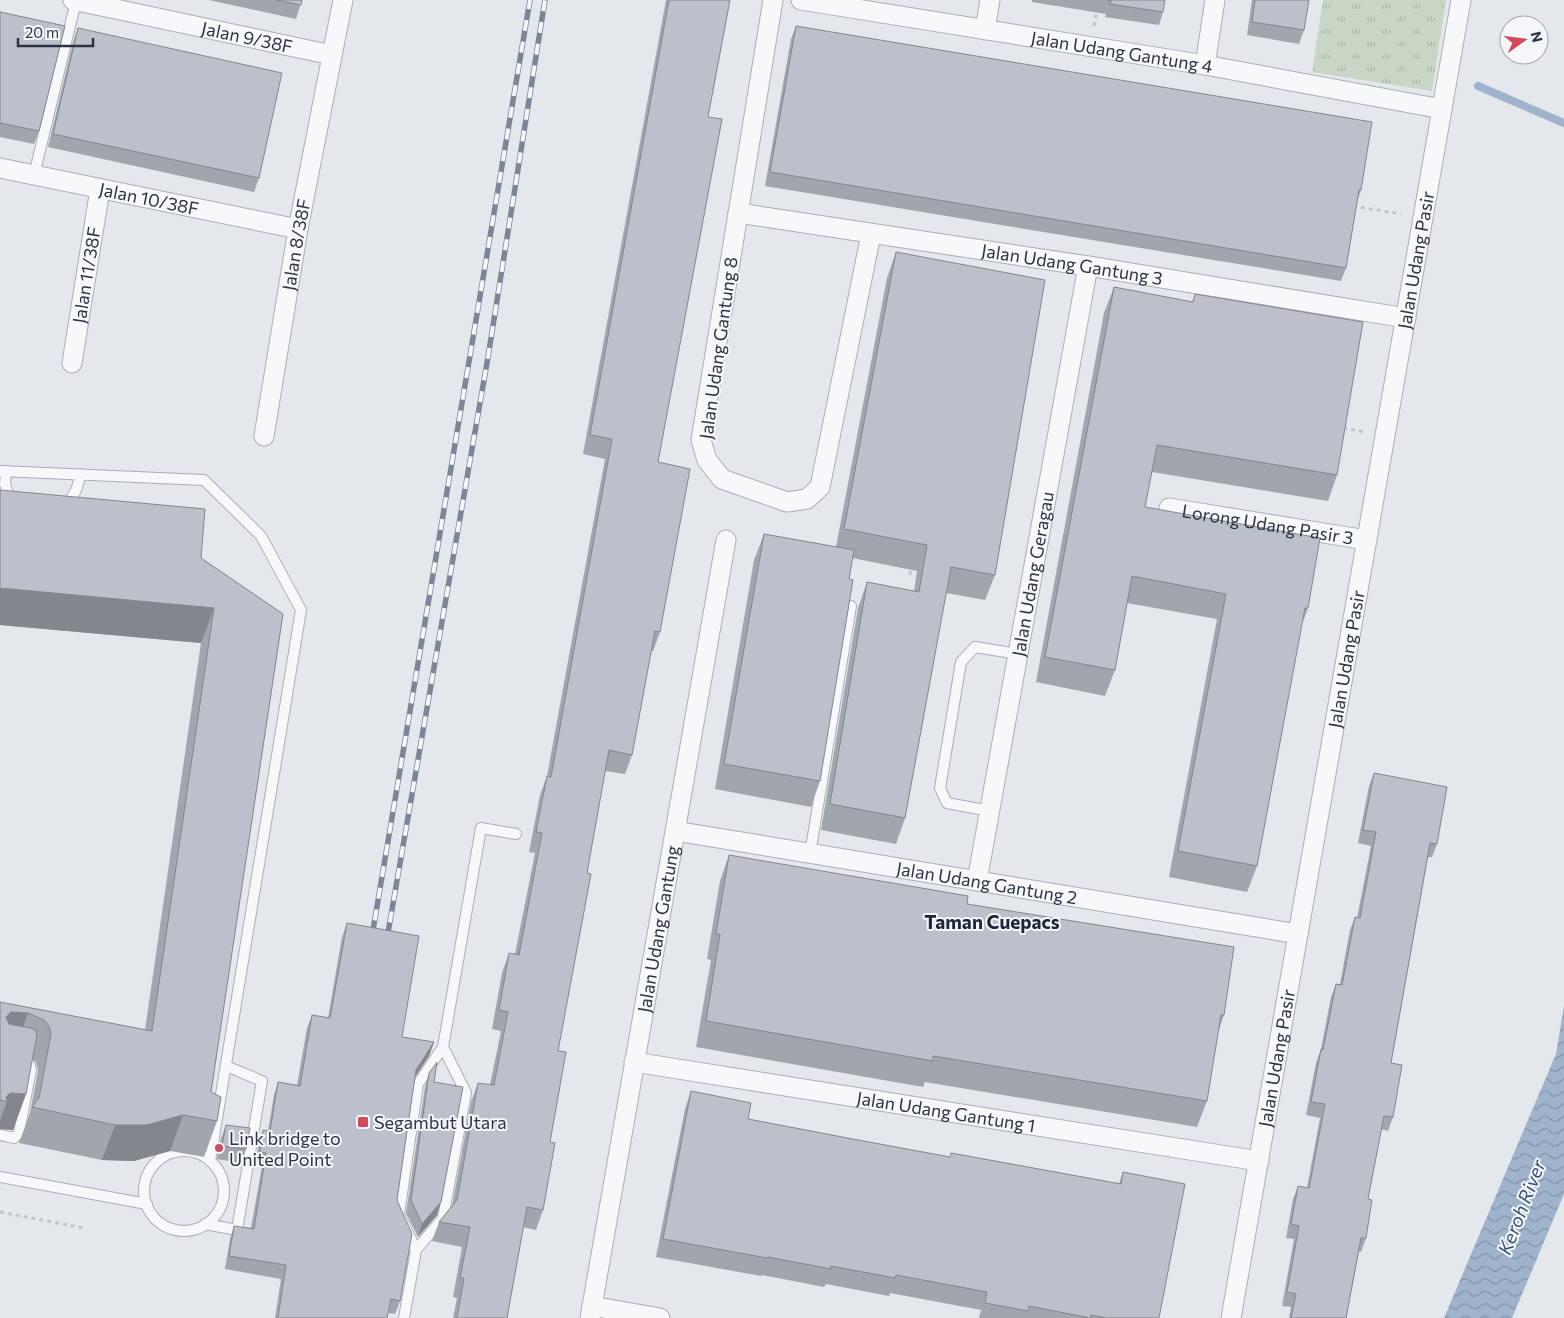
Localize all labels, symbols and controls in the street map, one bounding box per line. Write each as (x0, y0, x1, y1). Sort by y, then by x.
scale bar (18, 15, 92, 47)
north arrow (1499, 15, 1549, 65)
street label: Jalan 9/38F (200, 17, 295, 57)
text: 20 m (25, 23, 59, 41)
street label: Jalan Udang Gantung 4 (1029, 26, 1215, 77)
text: N (1528, 30, 1547, 44)
street label: Jalan 10/38F (97, 178, 201, 219)
street label: Jalan Udang Pasir (1393, 189, 1438, 331)
street label: Jalan 8/38F (277, 197, 315, 292)
street label: Jalan 11/38F (68, 225, 105, 325)
street label: Jalan Udang Gantung 3 (980, 239, 1164, 289)
street label: Jalan Udang Gantung 8 (694, 255, 742, 440)
street label: Jalan Udang Geragau (1007, 490, 1058, 658)
street label: Lorong Udang Pasir 3 (1180, 499, 1355, 549)
street label: Jalan Udang Pasir (1323, 588, 1369, 730)
street label: Jalan Udang Gantung (633, 843, 683, 1014)
street label: Jalan Udang Gantung 2 (895, 857, 1079, 908)
district label: Taman Cuepacs (924, 910, 1060, 933)
street label: Jalan Udang Pasir (1254, 987, 1299, 1129)
street label: Jalan Udang Gantung 1 (855, 1086, 1037, 1136)
place label: Segambut Utara (374, 1111, 507, 1133)
marker: Segambut Utara (356, 1115, 370, 1129)
place label: Link bridge to United Point (229, 1127, 341, 1170)
marker: Link bridge to United Point (213, 1142, 225, 1154)
water label: Keroh River (1492, 1155, 1550, 1258)

